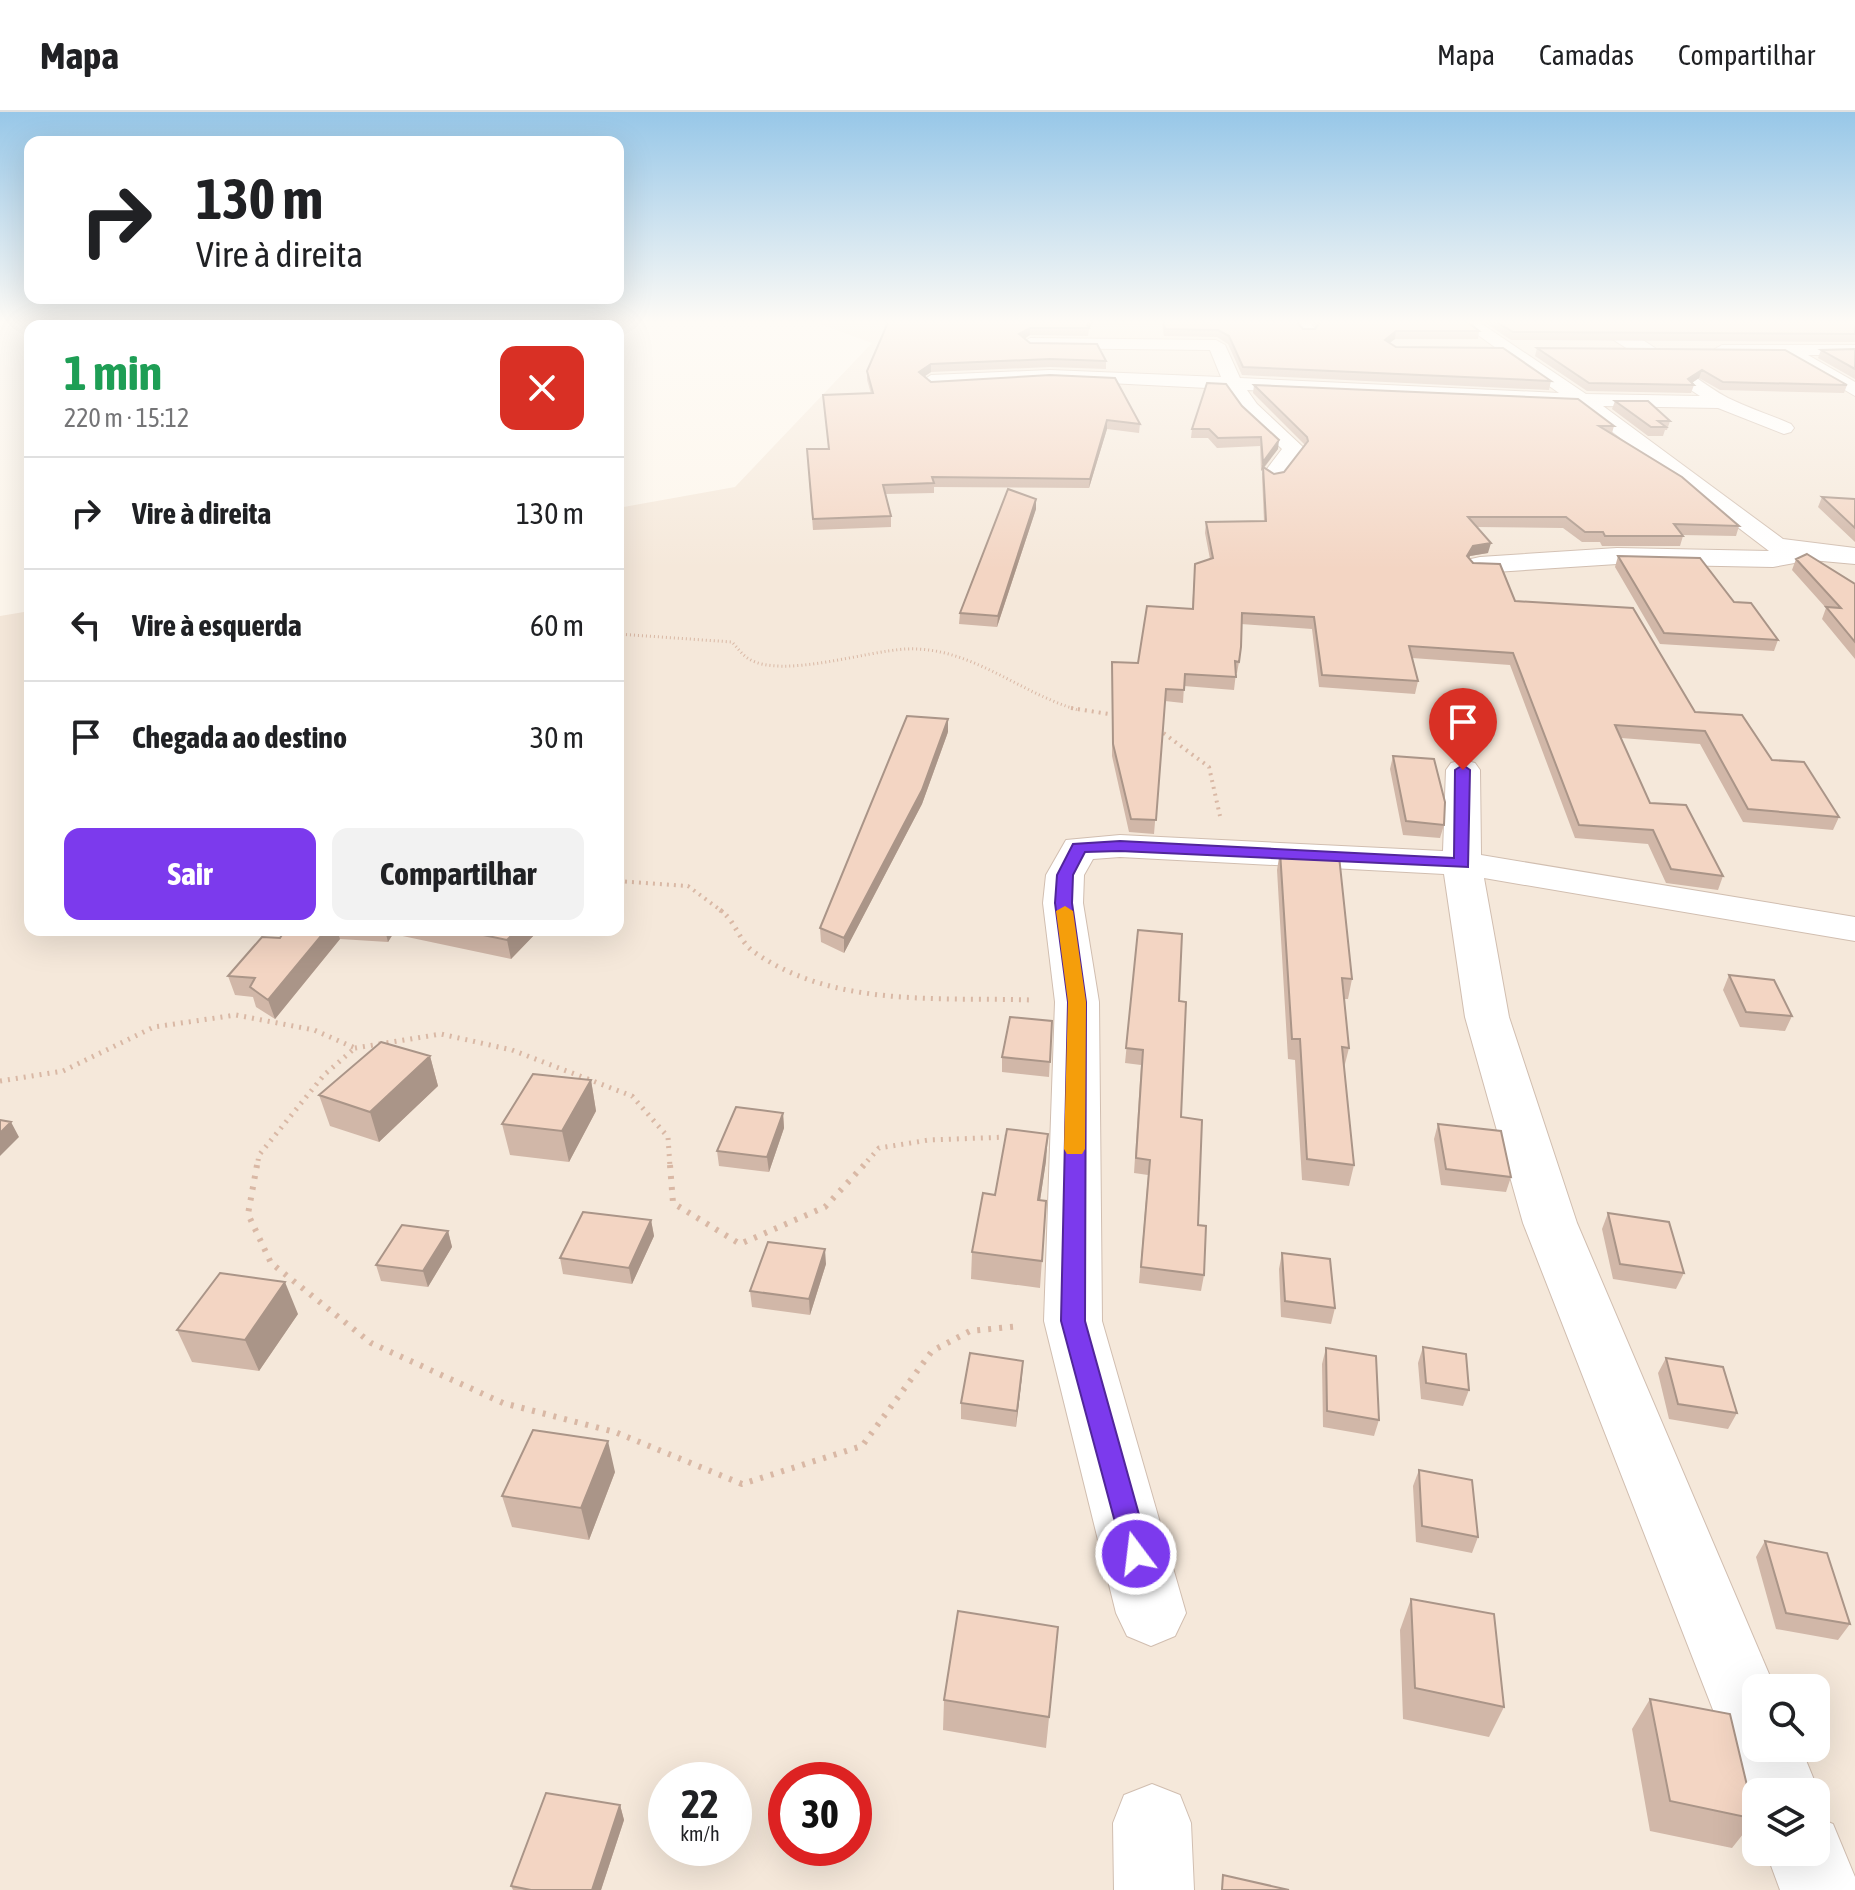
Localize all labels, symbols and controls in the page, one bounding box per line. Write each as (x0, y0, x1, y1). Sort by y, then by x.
text: Mapa (40, 34, 119, 77)
text: Mapa (1437, 39, 1495, 71)
text: Camadas (1539, 39, 1634, 71)
text: Compartilhar (1678, 39, 1815, 71)
text: 130 m (196, 167, 323, 231)
icon: right (64, 168, 168, 272)
text: Vire à direita (196, 233, 363, 275)
text: 1 min (64, 345, 162, 400)
button: close (500, 346, 584, 430)
text: 220 m · 15:12 (64, 403, 189, 433)
icon: right (64, 491, 108, 535)
text: Vire à direita (132, 496, 271, 530)
text: 130 m (516, 496, 584, 530)
icon: left (64, 603, 108, 647)
text: Vire à esquerda (132, 608, 302, 642)
text: 60 m (530, 608, 584, 642)
pin (1429, 688, 1497, 770)
icon: arrive (1441, 700, 1485, 744)
icon: arrive (64, 715, 108, 759)
text: Chegada ao destino (132, 720, 347, 754)
text: 30 m (530, 720, 584, 754)
button: Sair (64, 828, 316, 920)
button: Compartilhar (332, 828, 584, 920)
position arrow (1094, 1512, 1178, 1596)
map controls (1742, 1674, 1830, 1866)
button: search (1742, 1674, 1830, 1762)
speed limit sign: 30 (768, 1762, 872, 1866)
button: layers (1742, 1778, 1830, 1866)
text: 22 (681, 1781, 719, 1826)
text: km/h (680, 1822, 720, 1845)

